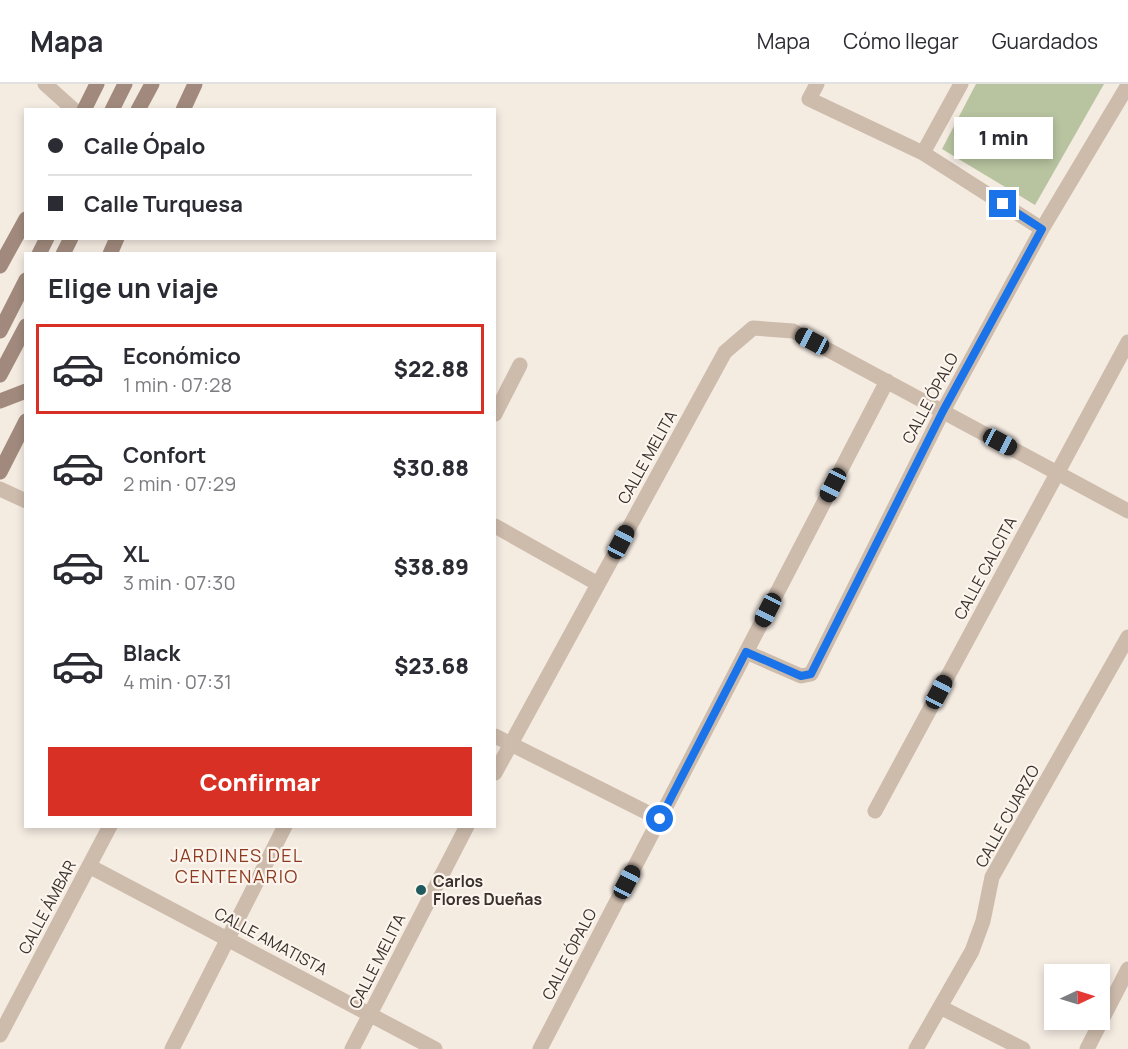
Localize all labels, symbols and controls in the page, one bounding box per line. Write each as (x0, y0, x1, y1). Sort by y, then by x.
text: Mapa (30, 22, 103, 60)
text: Mapa (757, 27, 810, 55)
text: Cómo llegar (843, 27, 959, 55)
text: Guardados (992, 27, 1098, 55)
callout: 1 min (954, 117, 1052, 159)
text: 1 min (978, 124, 1029, 151)
text: Calle Ópalo (84, 131, 205, 161)
text: Calle Turquesa (84, 189, 243, 219)
route end (989, 190, 1016, 217)
text: Elige un viaje (48, 269, 219, 306)
car (792, 325, 832, 357)
text: Económico (123, 341, 241, 371)
icon: car (51, 342, 105, 396)
street label: CALLE ÓPALO (897, 348, 963, 447)
text: $22.88 (394, 354, 469, 384)
text: 1 min · 07:28 (123, 371, 232, 398)
street label: CALLE MELITA (612, 406, 682, 508)
car (980, 426, 1020, 458)
text: Confort (123, 440, 206, 470)
icon: car (51, 441, 105, 495)
text: $30.88 (393, 453, 469, 483)
car (817, 465, 849, 505)
text: 2 min · 07:29 (123, 470, 236, 497)
street label: CALLE CALCITA (949, 513, 1021, 623)
car (605, 522, 637, 562)
text: XL (123, 539, 149, 569)
icon: car (51, 540, 105, 594)
text: $38.89 (394, 552, 469, 582)
text: 3 min · 07:30 (123, 569, 236, 596)
car (752, 590, 784, 630)
text: Black (123, 638, 180, 668)
icon: car (51, 639, 105, 693)
text: $23.68 (394, 651, 469, 681)
text: 4 min · 07:31 (123, 668, 232, 695)
car (923, 672, 955, 712)
button: Confirmar (48, 747, 472, 816)
street label: CALLE CUARZO (970, 761, 1044, 871)
route start (646, 805, 673, 832)
district label: JARDINES DEL CENTENARIO (170, 843, 304, 888)
street label: CALLE ÁMBAR (13, 856, 81, 958)
car (611, 862, 643, 902)
place label: Carlos Flores Dueñas (433, 870, 543, 910)
marker: Carlos Flores Dueñas (414, 883, 428, 897)
street label: CALLE AMATISTA (211, 902, 331, 980)
street label: CALLE ÓPALO (537, 904, 602, 1004)
street label: CALLE MELITA (344, 910, 410, 1012)
north arrow (1044, 964, 1110, 1030)
map controls (1044, 964, 1110, 1030)

